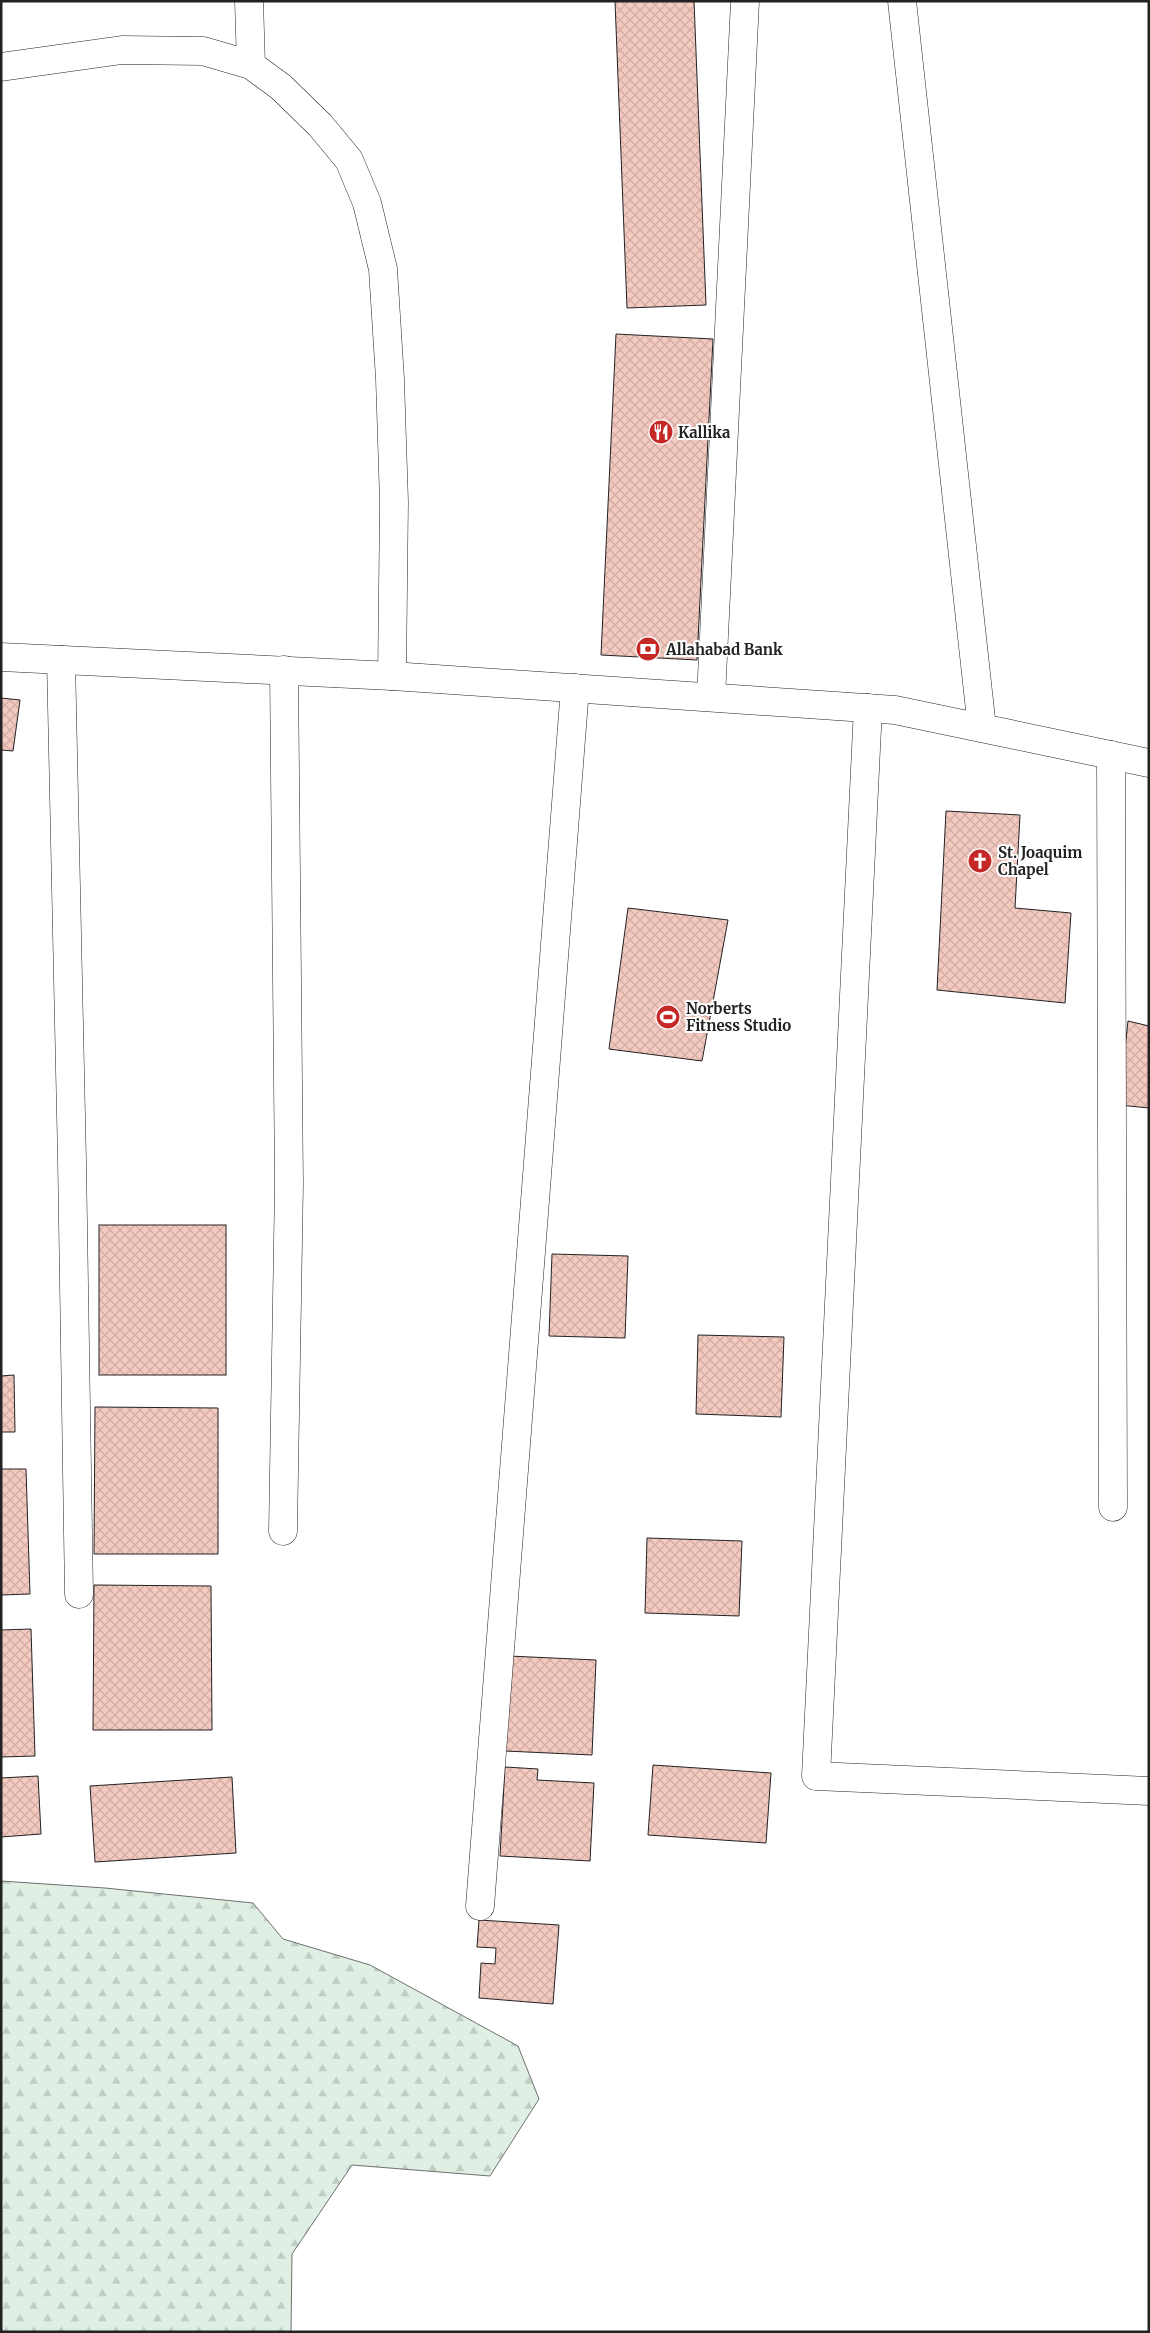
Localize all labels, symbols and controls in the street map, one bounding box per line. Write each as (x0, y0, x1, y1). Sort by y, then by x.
restaurant icon: Kallika (648, 419, 674, 445)
place label: Kallika (678, 423, 731, 442)
bank icon: Allahabad Bank (635, 636, 661, 662)
place label: Allahabad Bank (665, 640, 783, 659)
place label: St. Joaquim Chapel (998, 843, 1082, 879)
church icon: St. Joaquim Chapel (967, 848, 993, 874)
place label: Norberts Fitness Studio (686, 999, 791, 1035)
sports icon: Norberts Fitness Studio (655, 1004, 681, 1030)

